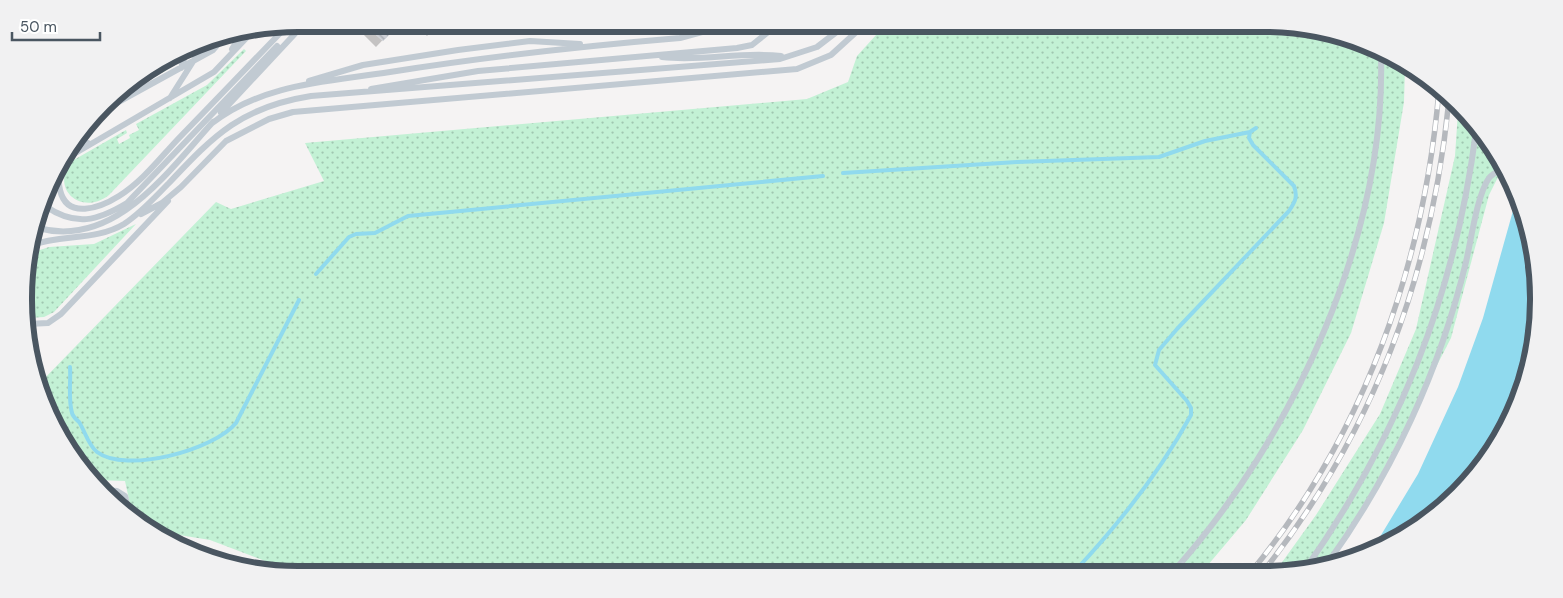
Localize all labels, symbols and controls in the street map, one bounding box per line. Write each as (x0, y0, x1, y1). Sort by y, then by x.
scale bar (12, 10, 100, 42)
text: 50 m (20, 17, 57, 37)

